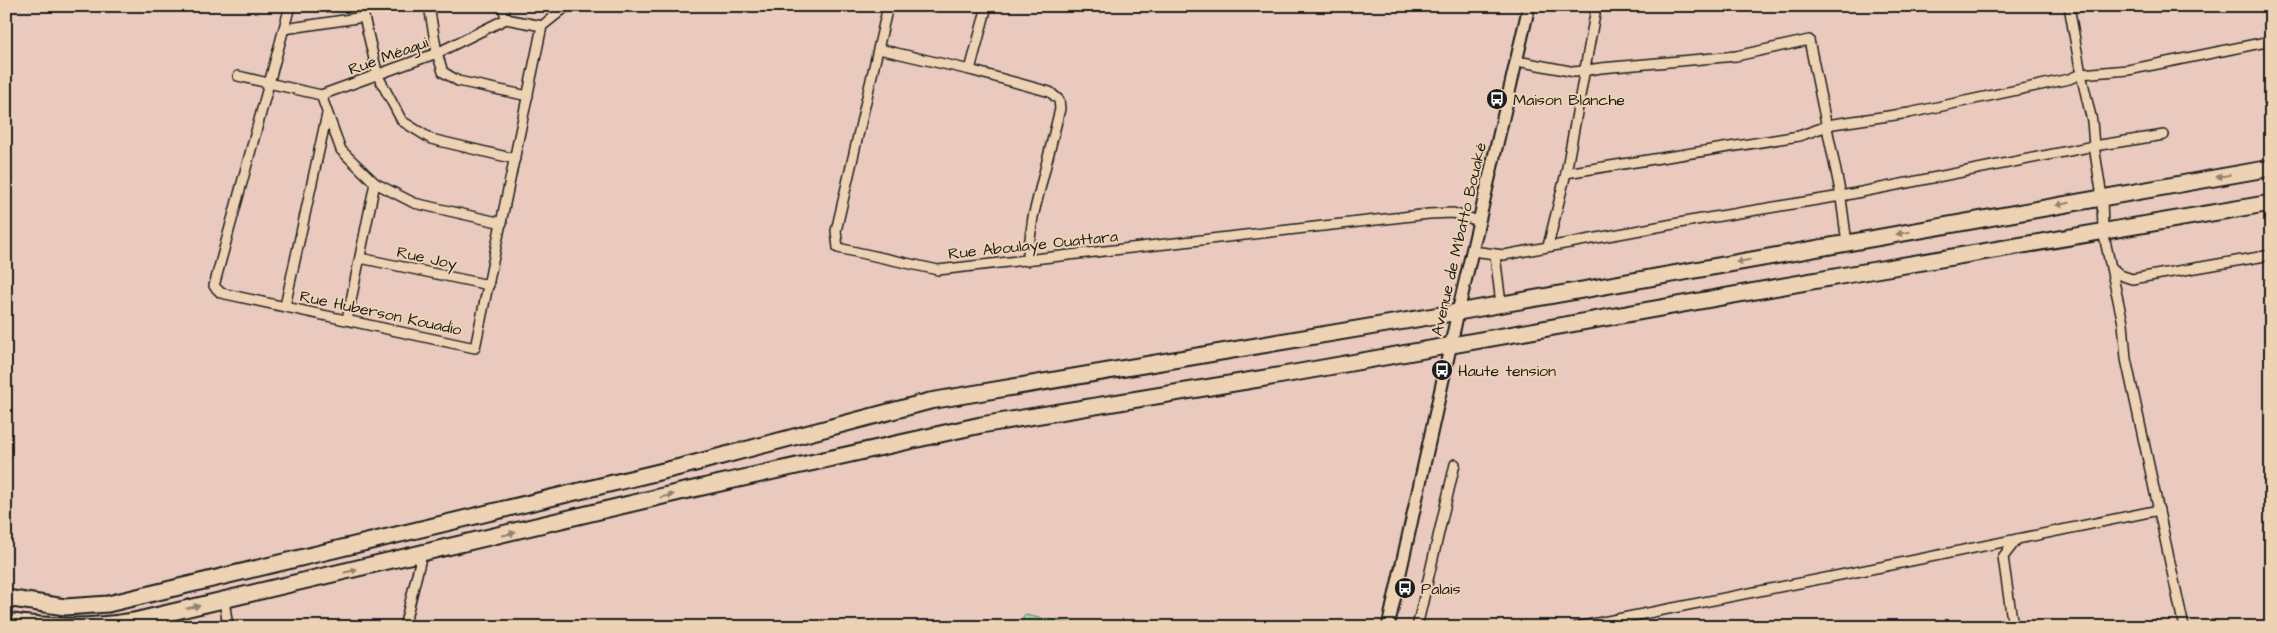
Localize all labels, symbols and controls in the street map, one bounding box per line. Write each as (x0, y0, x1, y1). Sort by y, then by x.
street label: Rue Méagui (345, 31, 432, 81)
bus stop icon: Maison Blanche (1485, 87, 1509, 111)
place label: Maison Blanche (1513, 89, 1625, 111)
street label: Avenue de M'batto Bouaké (1426, 140, 1492, 338)
one-way arrow (2214, 173, 2230, 181)
one-way arrow (2054, 201, 2070, 209)
street label: Rue Aboulaye Ouattara (947, 225, 1119, 266)
one-way arrow (1894, 229, 1910, 237)
street label: Rue Joy (395, 241, 459, 276)
one-way arrow (1734, 258, 1750, 266)
street label: Rue Huberson Kouadio (298, 285, 464, 341)
bus stop icon: Haute tension (1430, 358, 1454, 382)
place label: Haute tension (1458, 360, 1556, 382)
one-way arrow (660, 492, 675, 500)
one-way arrow (502, 530, 517, 538)
one-way arrow (343, 567, 359, 575)
bus stop icon: Palais (1393, 576, 1417, 600)
place label: Palais (1421, 578, 1460, 600)
one-way arrow (185, 603, 200, 611)

